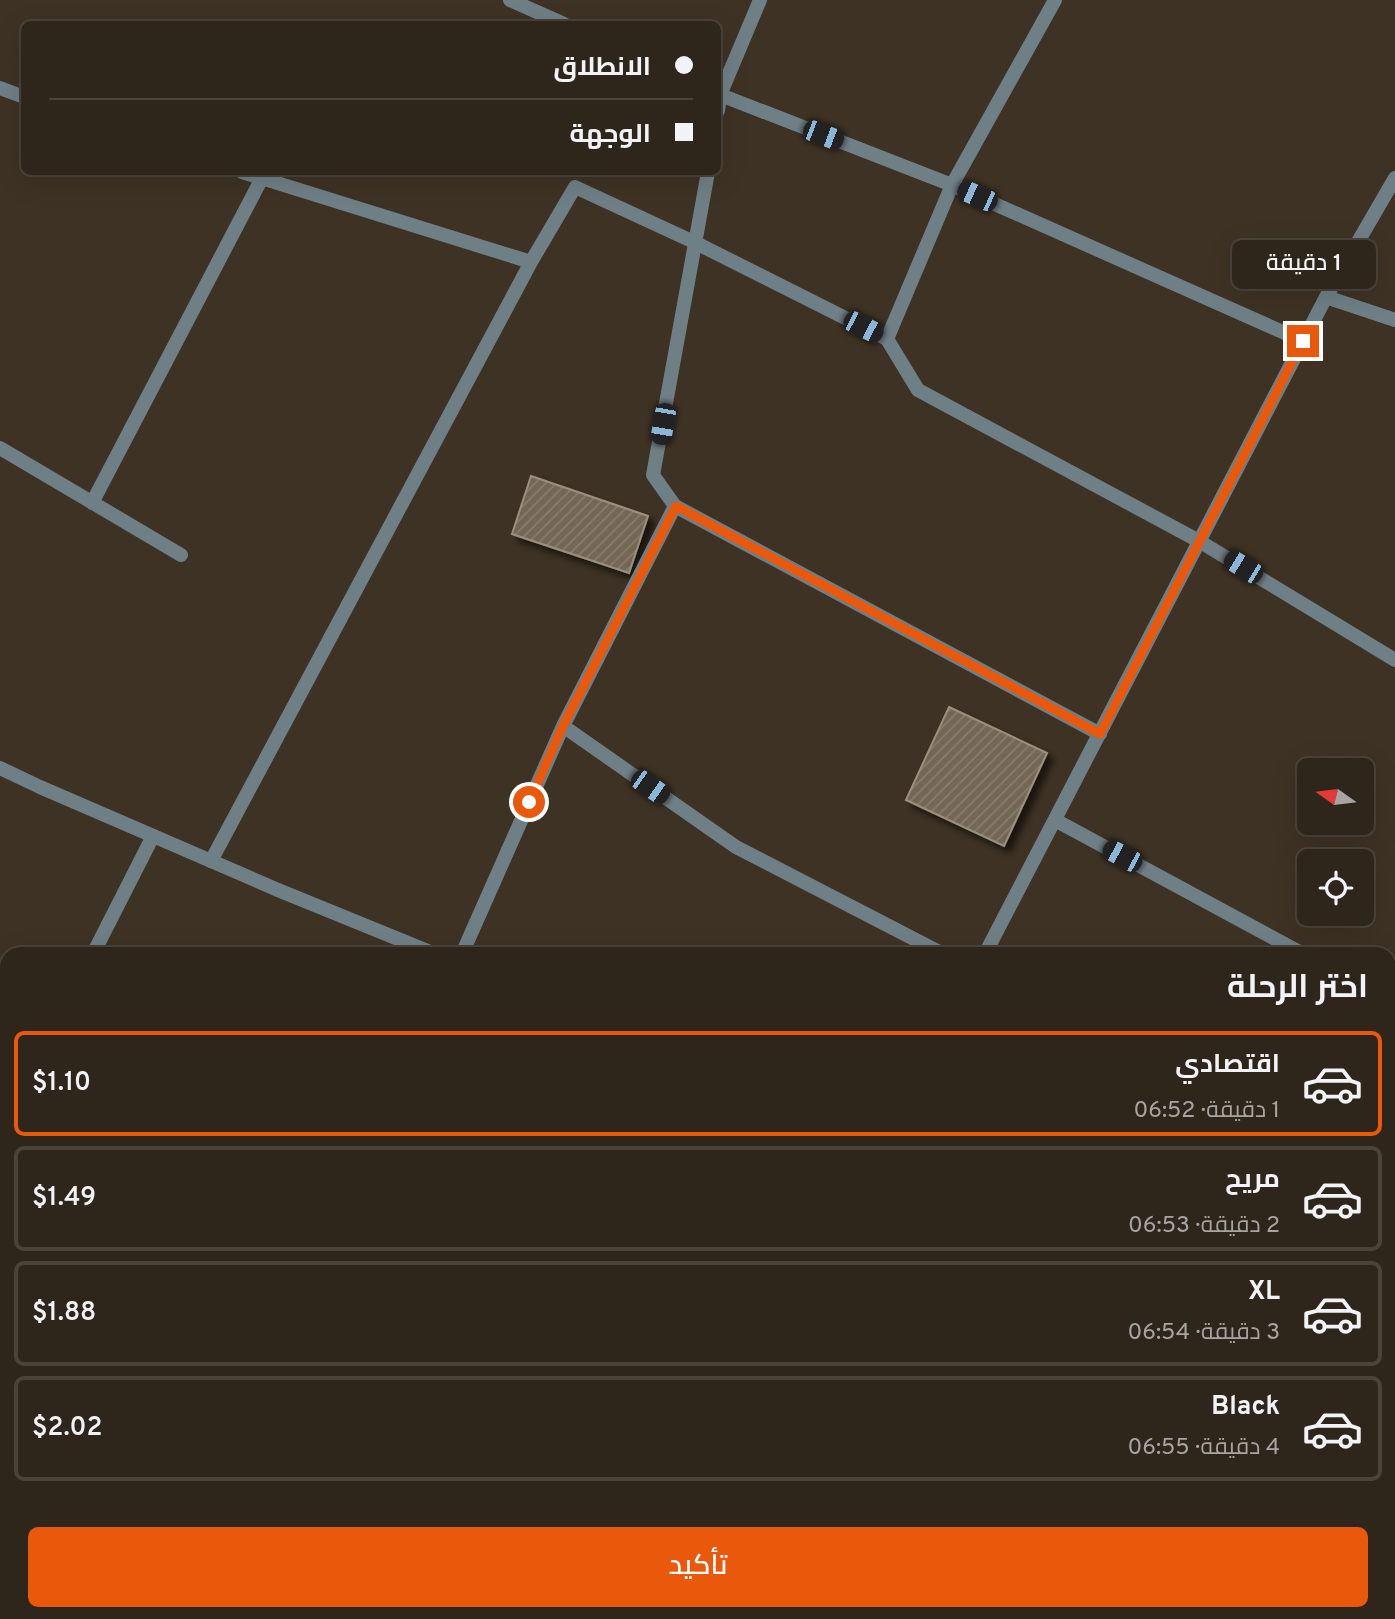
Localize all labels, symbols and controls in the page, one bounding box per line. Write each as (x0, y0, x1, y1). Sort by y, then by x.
text: الانطلاق (553, 52, 651, 85)
car (800, 118, 847, 152)
text: الوجهة (570, 119, 651, 152)
car (954, 178, 1001, 214)
callout: 1 دقيقة (1231, 240, 1375, 288)
text: 1 دقيقة (1266, 250, 1342, 279)
car (840, 308, 887, 346)
route end (1287, 325, 1319, 357)
car (650, 401, 677, 447)
car (1220, 547, 1267, 587)
north arrow (1297, 758, 1374, 835)
map controls (1297, 758, 1374, 926)
car (627, 766, 674, 808)
route start (513, 786, 545, 818)
car (1099, 837, 1146, 875)
button: locate (1297, 849, 1374, 926)
text: اختر الرحلة (1227, 969, 1368, 1009)
text: اقتصادي (1175, 1049, 1280, 1082)
icon: car (1301, 1052, 1364, 1115)
text: $1.10 (32, 1067, 91, 1100)
text: 1 دقيقة · 06:52 (1133, 1097, 1280, 1126)
text: مريح (1225, 1164, 1280, 1197)
icon: car (1301, 1167, 1364, 1230)
text: $1.49 (32, 1182, 96, 1215)
text: 2 دقيقة · 06:53 (1128, 1212, 1280, 1241)
text: XL (1248, 1276, 1280, 1309)
icon: car (1301, 1282, 1364, 1345)
text: $1.88 (32, 1297, 96, 1330)
text: 3 دقيقة · 06:54 (1127, 1319, 1280, 1348)
text: Black (1211, 1391, 1280, 1424)
icon: car (1301, 1397, 1364, 1460)
text: $2.02 (32, 1412, 103, 1445)
text: 4 دقيقة · 06:55 (1127, 1434, 1280, 1463)
button: تأكيد (28, 1527, 1368, 1607)

